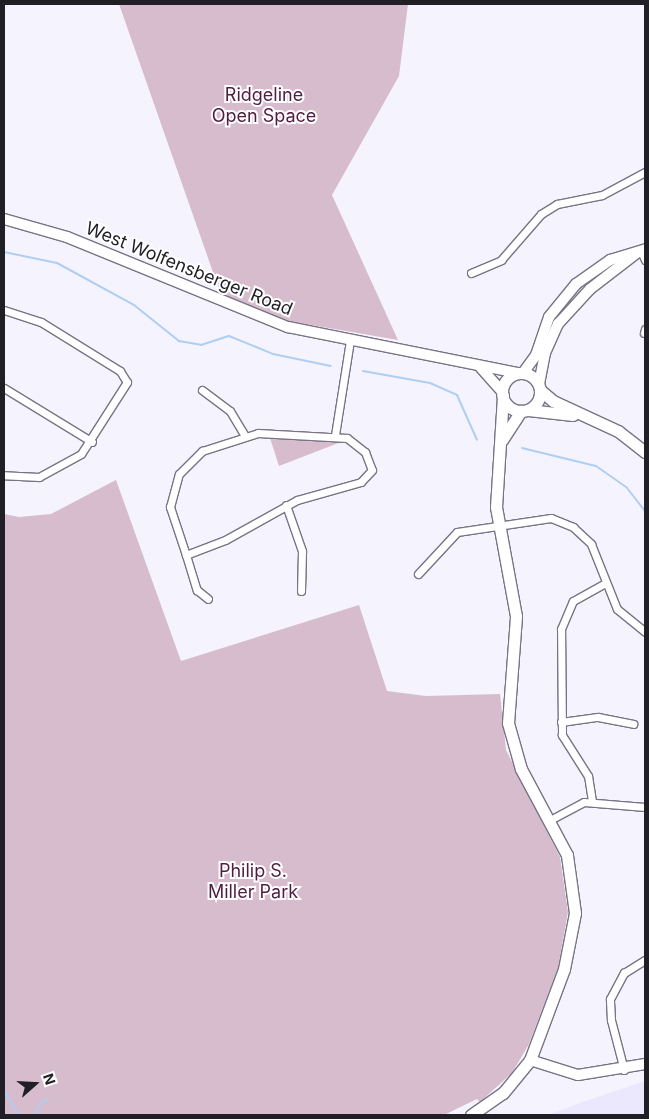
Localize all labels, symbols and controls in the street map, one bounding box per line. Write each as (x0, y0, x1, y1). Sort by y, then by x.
park label: Ridgeline Open Space (212, 85, 316, 128)
street label: West Wolfensberger Road (82, 218, 296, 320)
park label: Philip S. Miller Park (208, 861, 298, 904)
north arrow (10, 1059, 60, 1109)
text: N (40, 1071, 59, 1087)

